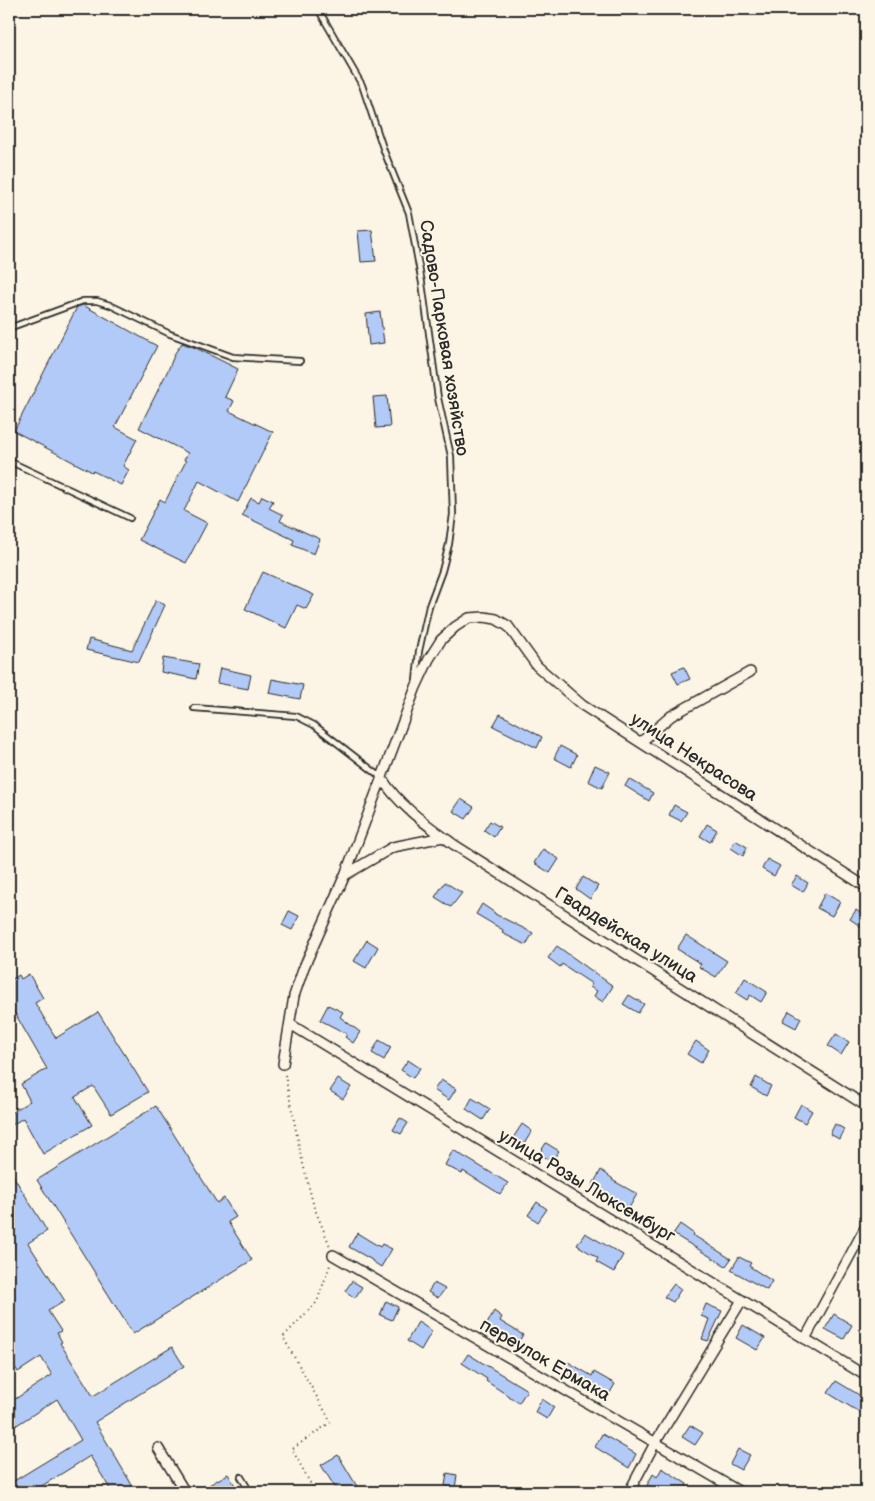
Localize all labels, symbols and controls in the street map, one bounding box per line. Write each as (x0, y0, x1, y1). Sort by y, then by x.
street label: Садово-Парковая хозяйство (415, 219, 473, 457)
street label: улица Некрасова (627, 708, 762, 806)
street label: Гвардейская улица (551, 883, 702, 988)
street label: улица Розы Люксембург (495, 1125, 679, 1247)
street label: переулок Ермака (476, 1314, 614, 1406)

